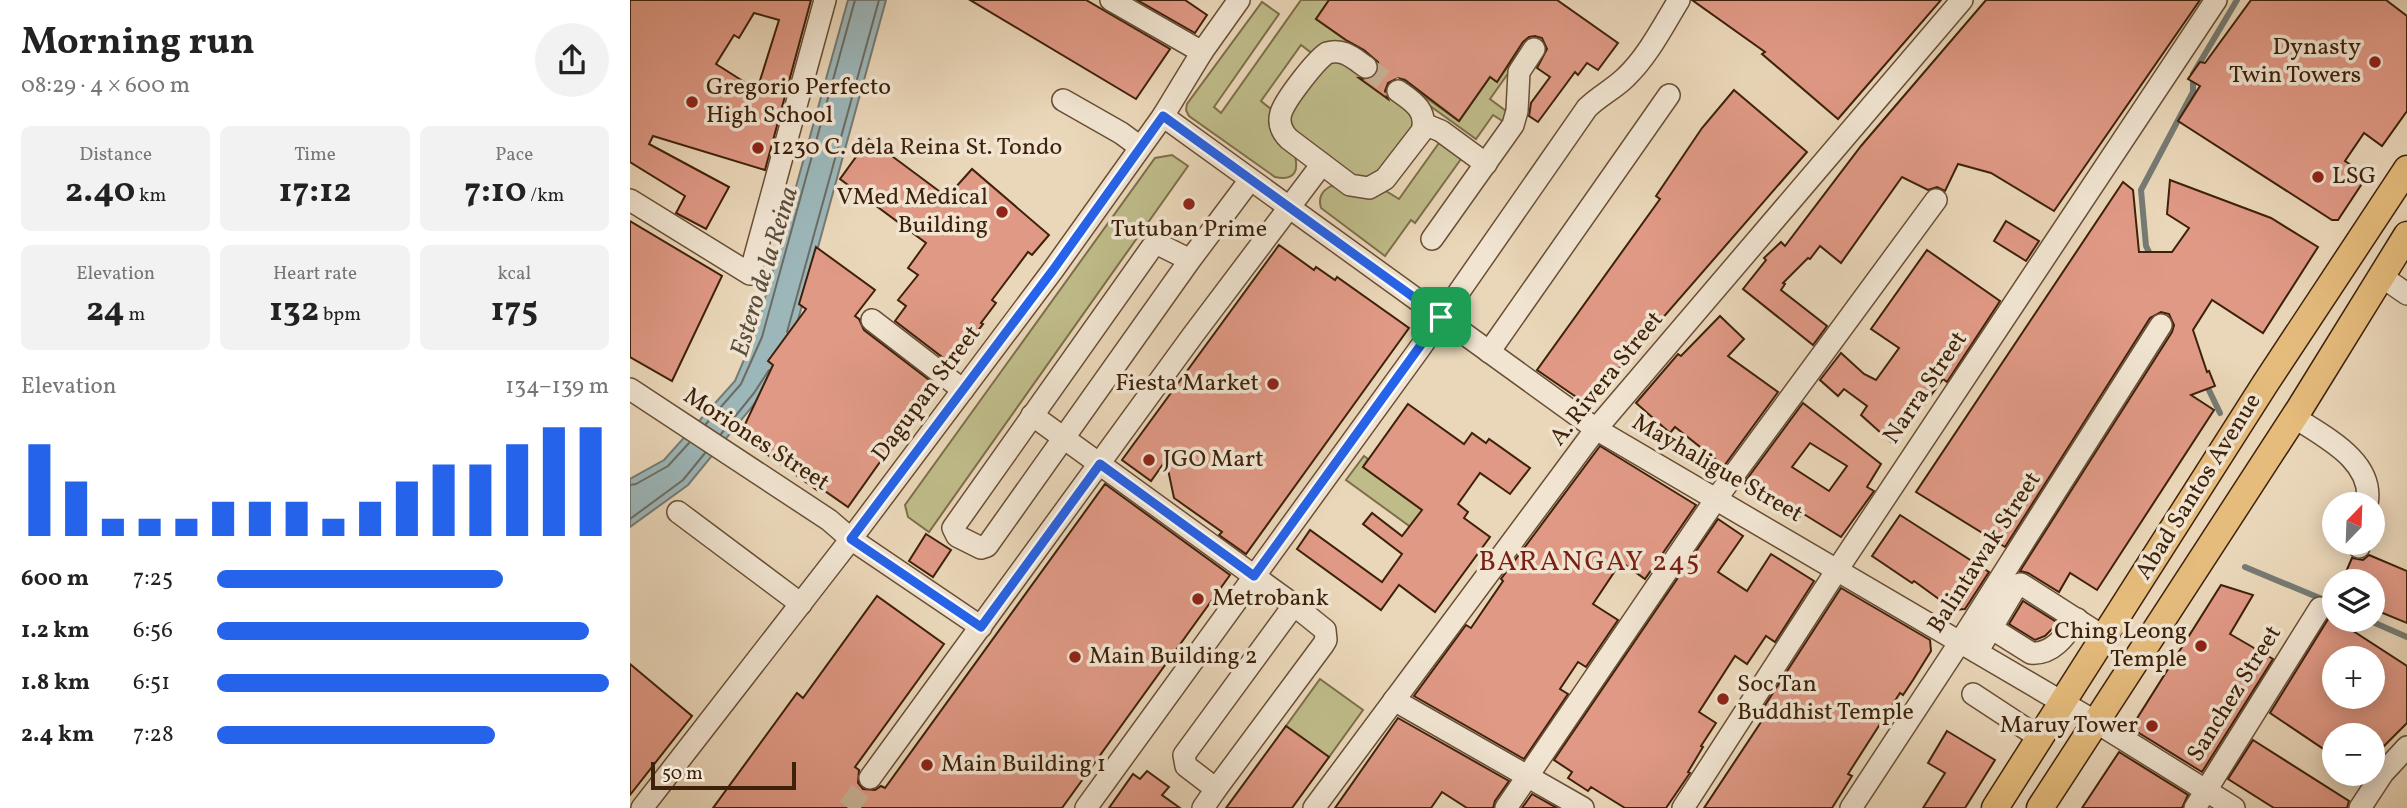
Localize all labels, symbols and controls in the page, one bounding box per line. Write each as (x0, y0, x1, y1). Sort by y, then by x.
text: Morning run (21, 17, 255, 70)
button: share (535, 23, 609, 97)
place label: Dynasty Twin Towers (2229, 31, 2361, 93)
marker: Dynasty Twin Towers (2367, 54, 2383, 70)
text: 08:29 · 4 × 600 m (21, 70, 190, 102)
place label: Gregorio Perfecto High School (706, 71, 891, 133)
marker: Gregorio Perfecto High School (684, 94, 700, 110)
place label: 1230 C. dela Reina St. Tondo (772, 131, 1062, 165)
marker: 1230 C. dela Reina St. Tondo (750, 140, 766, 156)
text: Distance (79, 142, 152, 168)
text: Time (294, 142, 336, 168)
text: Pace (495, 142, 533, 168)
place label: LSG (2332, 160, 2376, 194)
text: 2.40 (65, 168, 135, 216)
text: 17:12 (278, 168, 352, 216)
text: 7:10 (464, 168, 527, 216)
marker: LSG (2310, 169, 2326, 185)
place label: VMed Medical Building (837, 181, 988, 243)
text: km (135, 183, 166, 209)
text: /km (527, 183, 564, 209)
water label: Estero de la Reina (722, 183, 808, 361)
marker: Tutuban Prime (1181, 196, 1197, 212)
marker: VMed Medical Building (994, 204, 1010, 220)
place label: Tutuban Prime (1111, 213, 1267, 247)
text: Elevation (76, 261, 155, 287)
text: Heart rate (273, 261, 357, 287)
text: kcal (497, 261, 531, 287)
text: 24 (86, 287, 125, 335)
text: 132 (269, 287, 319, 335)
text: 175 (491, 287, 538, 335)
pin (1411, 287, 1471, 347)
icon: arrive (1422, 298, 1460, 336)
text: m (125, 302, 145, 328)
text: bpm (319, 302, 361, 328)
street label: A. Rivera Street (1542, 304, 1672, 454)
street label: Dagupan Street (864, 319, 990, 469)
street label: Narra Street (1876, 325, 1976, 451)
place label: Fiesta Market (1115, 367, 1259, 401)
text: Elevation (21, 371, 117, 403)
text: 134–139 m (505, 371, 609, 403)
marker: Fiesta Market (1265, 376, 1281, 392)
street label: Moriones Street (676, 380, 836, 500)
street label: Abad Santos Avenue (2128, 387, 2270, 587)
street label: Mayhaligue Street (1625, 406, 1809, 532)
place label: JGO Mart (1163, 443, 1264, 477)
marker: JGO Mart (1141, 452, 1157, 468)
street label: Balintawak Street (1920, 465, 2050, 641)
north arrow (2322, 492, 2385, 555)
map controls (2322, 492, 2385, 786)
district label: BARANGAY 245 (1479, 543, 1702, 582)
text: 600 m (21, 563, 89, 595)
text: 7:25 (133, 563, 173, 595)
button: layers (2322, 569, 2385, 632)
place label: Metrobank (1212, 582, 1329, 616)
marker: Metrobank (1190, 591, 1206, 607)
text: 1.2 km (21, 615, 90, 647)
text: 6:56 (133, 615, 173, 647)
place label: Ching Leong Temple (2054, 615, 2187, 677)
street label: Sanchez Street (2179, 619, 2291, 769)
marker: Ching Leong Temple (2193, 638, 2209, 654)
place label: Main Building 2 (1089, 640, 1258, 674)
button: + (2322, 646, 2385, 709)
marker: Main Building 2 (1067, 649, 1083, 665)
text: 1.8 km (21, 667, 90, 699)
text: 6:51 (133, 667, 170, 699)
place label: Soc Tan Buddhist Temple (1737, 668, 1914, 730)
marker: Soc Tan Buddhist Temple (1715, 691, 1731, 707)
place label: Maruy Tower (2000, 709, 2138, 743)
marker: Maruy Tower (2144, 718, 2160, 734)
text: 2.4 km (21, 719, 94, 751)
text: 7:28 (133, 719, 174, 751)
button: − (2322, 723, 2385, 786)
place label: Main Building 1 (941, 748, 1106, 782)
marker: Main Building 1 (919, 757, 935, 773)
scale bar (651, 759, 796, 791)
text: 50 m (662, 761, 703, 787)

